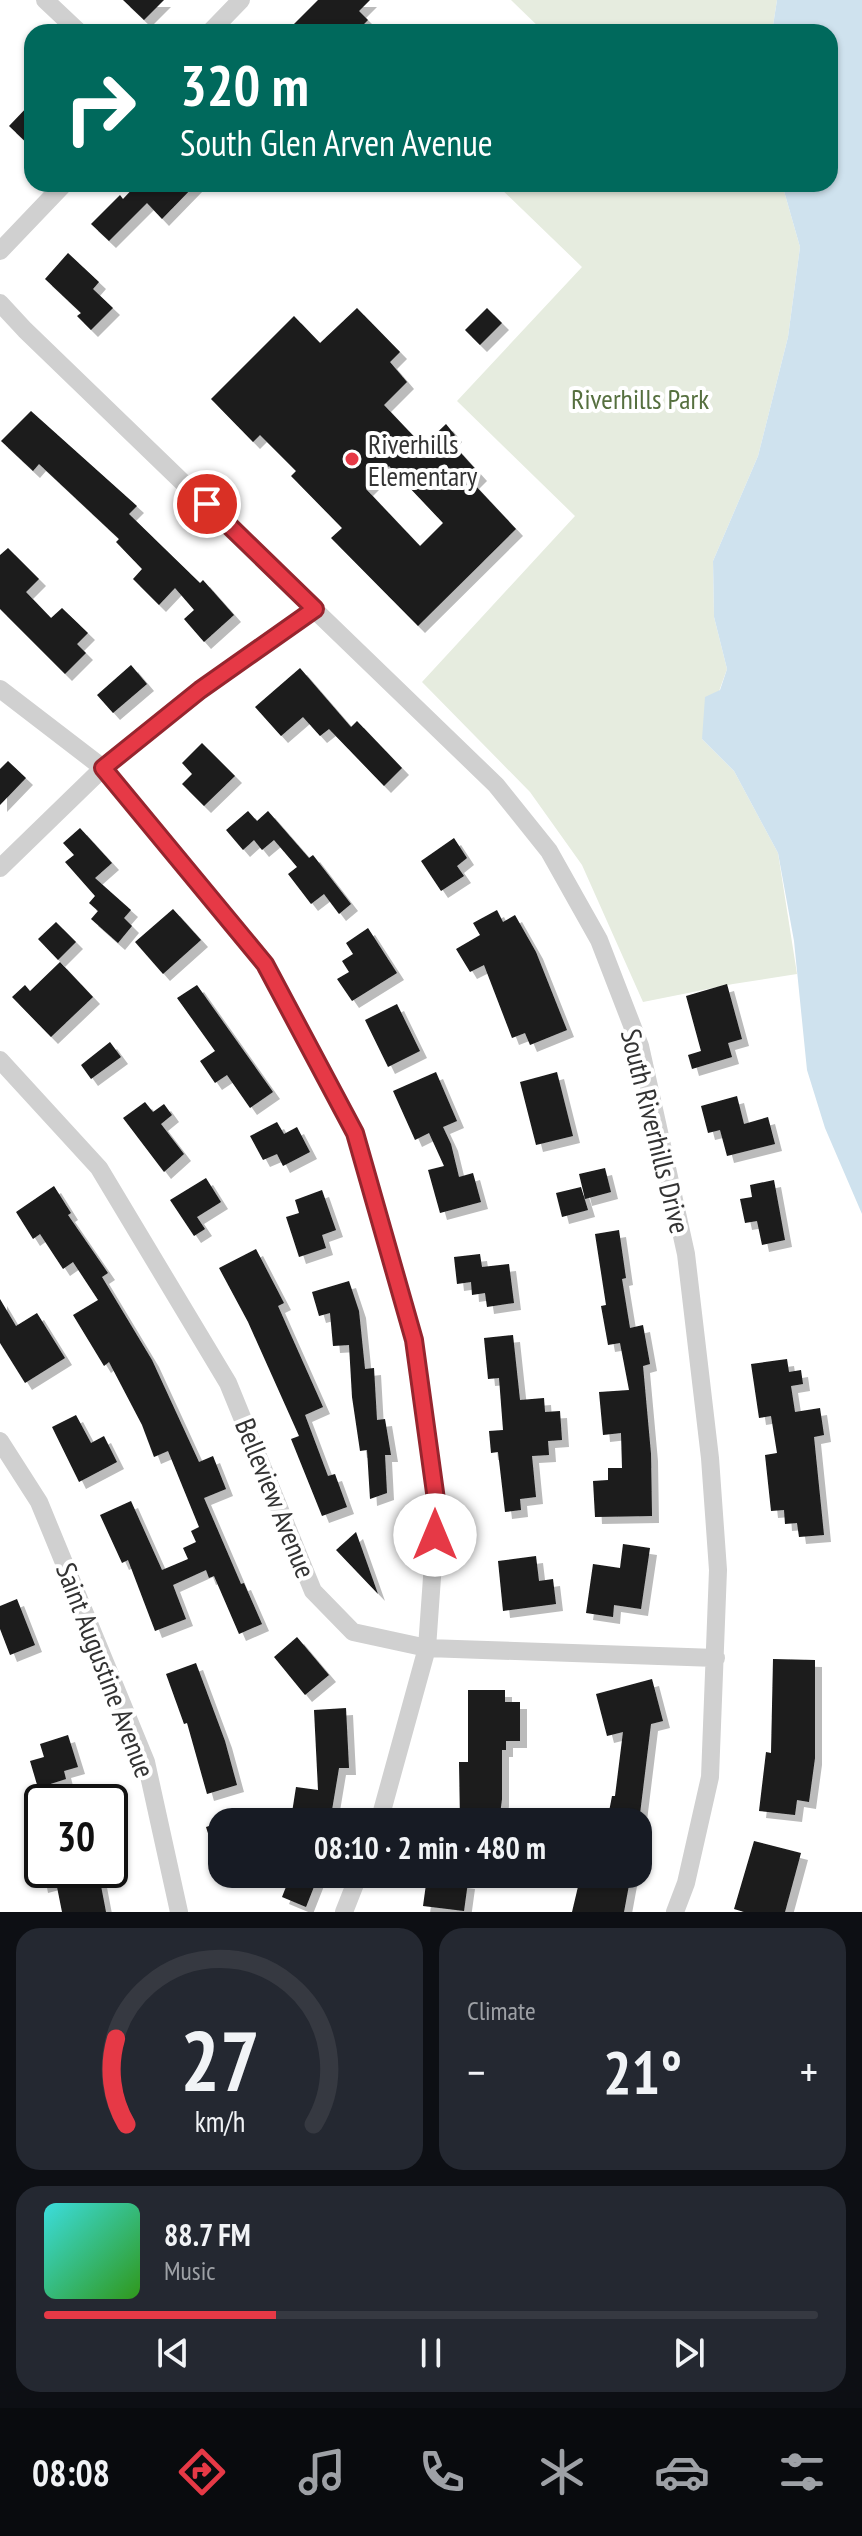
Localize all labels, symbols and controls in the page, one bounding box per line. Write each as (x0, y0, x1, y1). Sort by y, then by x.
text: 320 m (180, 49, 309, 121)
icon: right (48, 56, 152, 160)
text: South Glen Arven Avenue (180, 119, 493, 166)
park label: Riverhills Park (571, 380, 709, 417)
place label: Riverhills Elementary (368, 425, 478, 494)
marker: Riverhills Elementary (343, 450, 361, 468)
pin (173, 470, 241, 538)
icon: arrive (185, 482, 229, 526)
street label: South Riverhills Drive (613, 1025, 699, 1237)
street label: Belleview Avenue (227, 1413, 325, 1583)
position arrow (393, 1493, 477, 1577)
street label: Saint Augustine Avenue (48, 1557, 164, 1783)
speed limit sign: 30 (24, 1784, 128, 1888)
text: 08:10 · 2 min · 480 m (314, 1828, 546, 1867)
text: Climate (467, 1994, 536, 2027)
text: 27 (180, 2006, 259, 2114)
text: 21° (603, 2033, 682, 2111)
text: − (467, 2043, 485, 2100)
text: + (800, 2043, 818, 2100)
text: km/h (194, 2103, 245, 2140)
text: 88.7 FM (164, 2215, 251, 2254)
text: Music (164, 2254, 216, 2287)
icon: previous (151, 2331, 195, 2375)
icon: pause (409, 2331, 453, 2375)
icon: next (667, 2331, 711, 2375)
icon: directions (174, 2444, 230, 2500)
icon: music (294, 2444, 350, 2500)
icon: phone (414, 2444, 470, 2500)
icon: climate (534, 2444, 590, 2500)
icon: car (654, 2444, 710, 2500)
icon: filters (774, 2444, 830, 2500)
text: 08:08 (32, 2449, 110, 2496)

